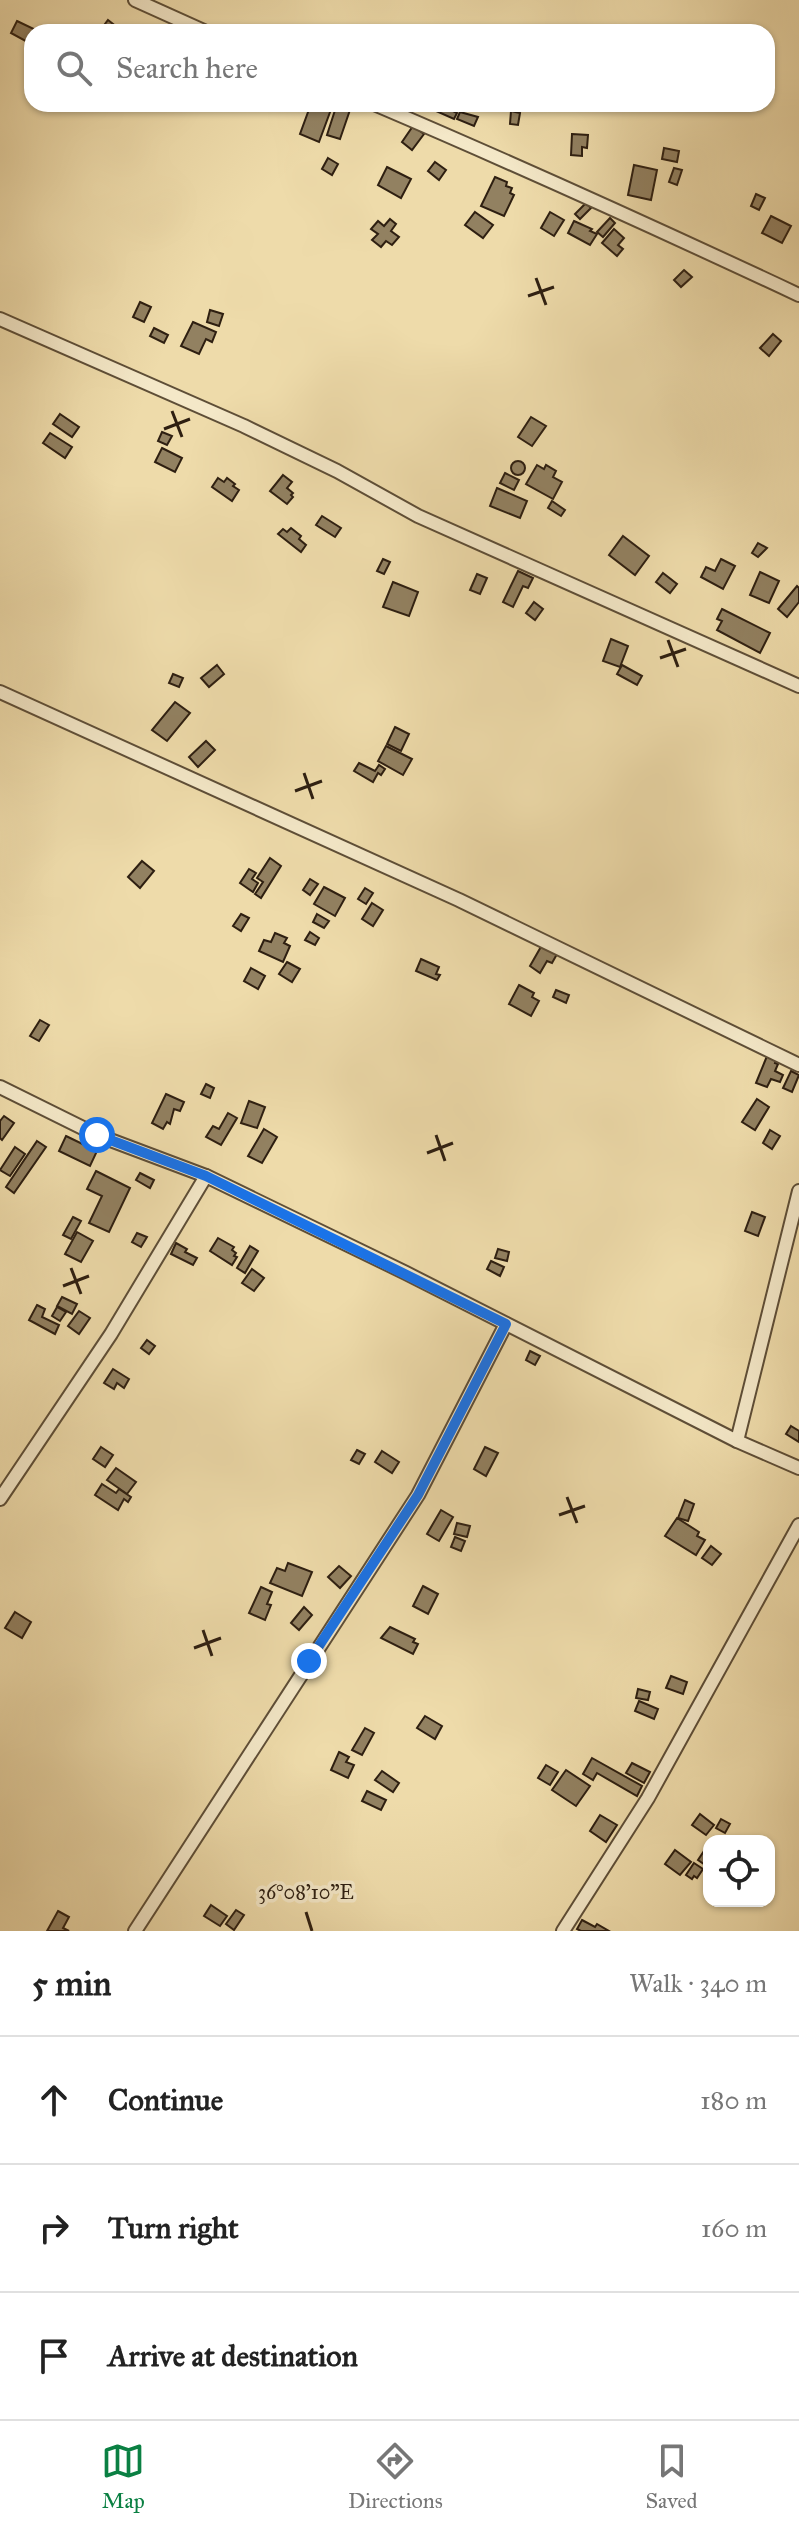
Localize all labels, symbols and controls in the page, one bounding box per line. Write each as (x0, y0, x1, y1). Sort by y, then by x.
search box (24, 24, 775, 112)
icon: search (52, 46, 96, 90)
text: Search here (116, 50, 258, 86)
route start (79, 1117, 115, 1153)
route end (291, 1643, 327, 1679)
map controls (703, 1835, 775, 1907)
button: locate (703, 1835, 775, 1907)
text: 36°08'10"E (258, 1880, 354, 1904)
text: 5 min (32, 1963, 111, 2004)
text: Walk · 340 m (629, 1967, 767, 1999)
icon: ahead (32, 2078, 76, 2122)
text: Continue (108, 2082, 223, 2118)
text: 180 m (700, 2084, 767, 2116)
icon: right (32, 2206, 76, 2250)
text: Turn right (108, 2210, 239, 2246)
text: 160 m (701, 2212, 767, 2244)
icon: arrive (32, 2334, 76, 2378)
text: Arrive at destination (108, 2338, 358, 2374)
tab: Map (101, 2439, 145, 2514)
tab: Directions (348, 2439, 443, 2514)
tab: Saved (645, 2439, 698, 2514)

